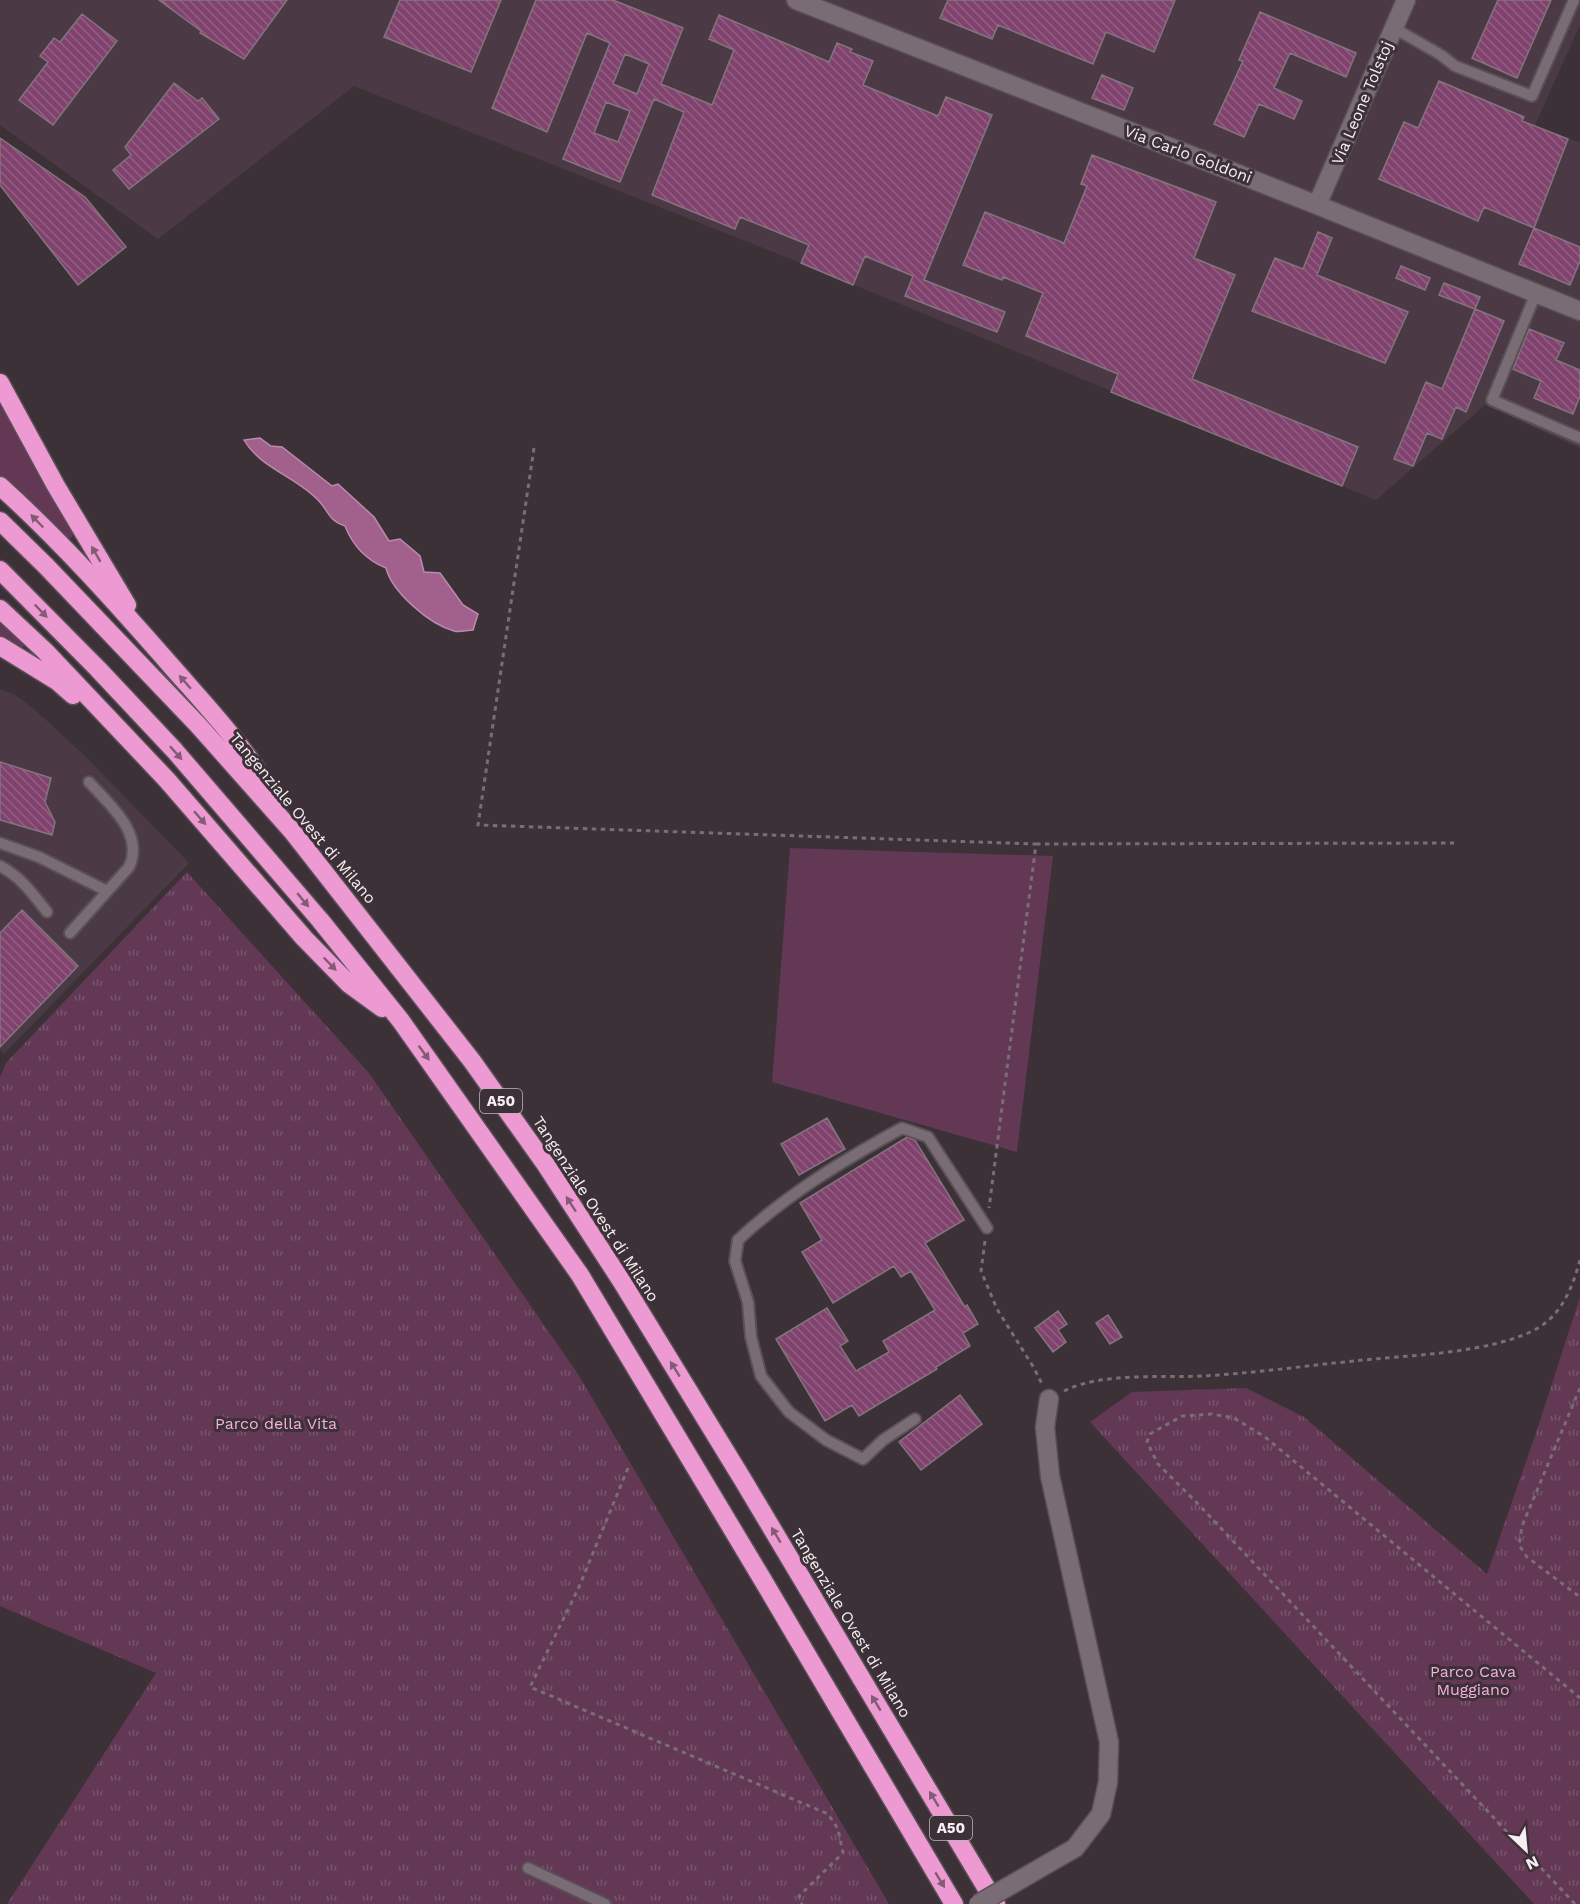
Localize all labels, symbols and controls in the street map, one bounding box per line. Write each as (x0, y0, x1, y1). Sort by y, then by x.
street label: Via Leone Tolstoj (1327, 38, 1397, 168)
street label: Via Carlo Goldoni (1122, 121, 1254, 187)
one-way arrow (30, 514, 44, 528)
one-way arrow (91, 545, 101, 562)
one-way arrow (34, 604, 48, 618)
one-way arrow (179, 675, 192, 690)
street label: Tangenziale Ovest di Milano (226, 729, 380, 907)
one-way arrow (168, 745, 182, 759)
one-way arrow (193, 810, 206, 825)
one-way arrow (296, 892, 309, 907)
one-way arrow (322, 956, 336, 970)
one-way arrow (418, 1045, 430, 1061)
road number: A50 (480, 1089, 522, 1113)
street label: Tangenziale Ovest di Milano (529, 1113, 663, 1305)
one-way arrow (565, 1195, 576, 1212)
one-way arrow (669, 1360, 680, 1377)
park label: Parco della Vita (215, 1414, 337, 1433)
street label: Tangenziale Ovest di Milano (787, 1525, 915, 1721)
one-way arrow (771, 1527, 782, 1543)
park label: Parco Cava Muggiano (1430, 1662, 1516, 1699)
one-way arrow (871, 1694, 881, 1711)
one-way arrow (929, 1791, 940, 1807)
road number: A50 (930, 1816, 972, 1840)
north arrow (1496, 1820, 1556, 1880)
text: N (1523, 1852, 1542, 1874)
one-way arrow (934, 1872, 945, 1888)

